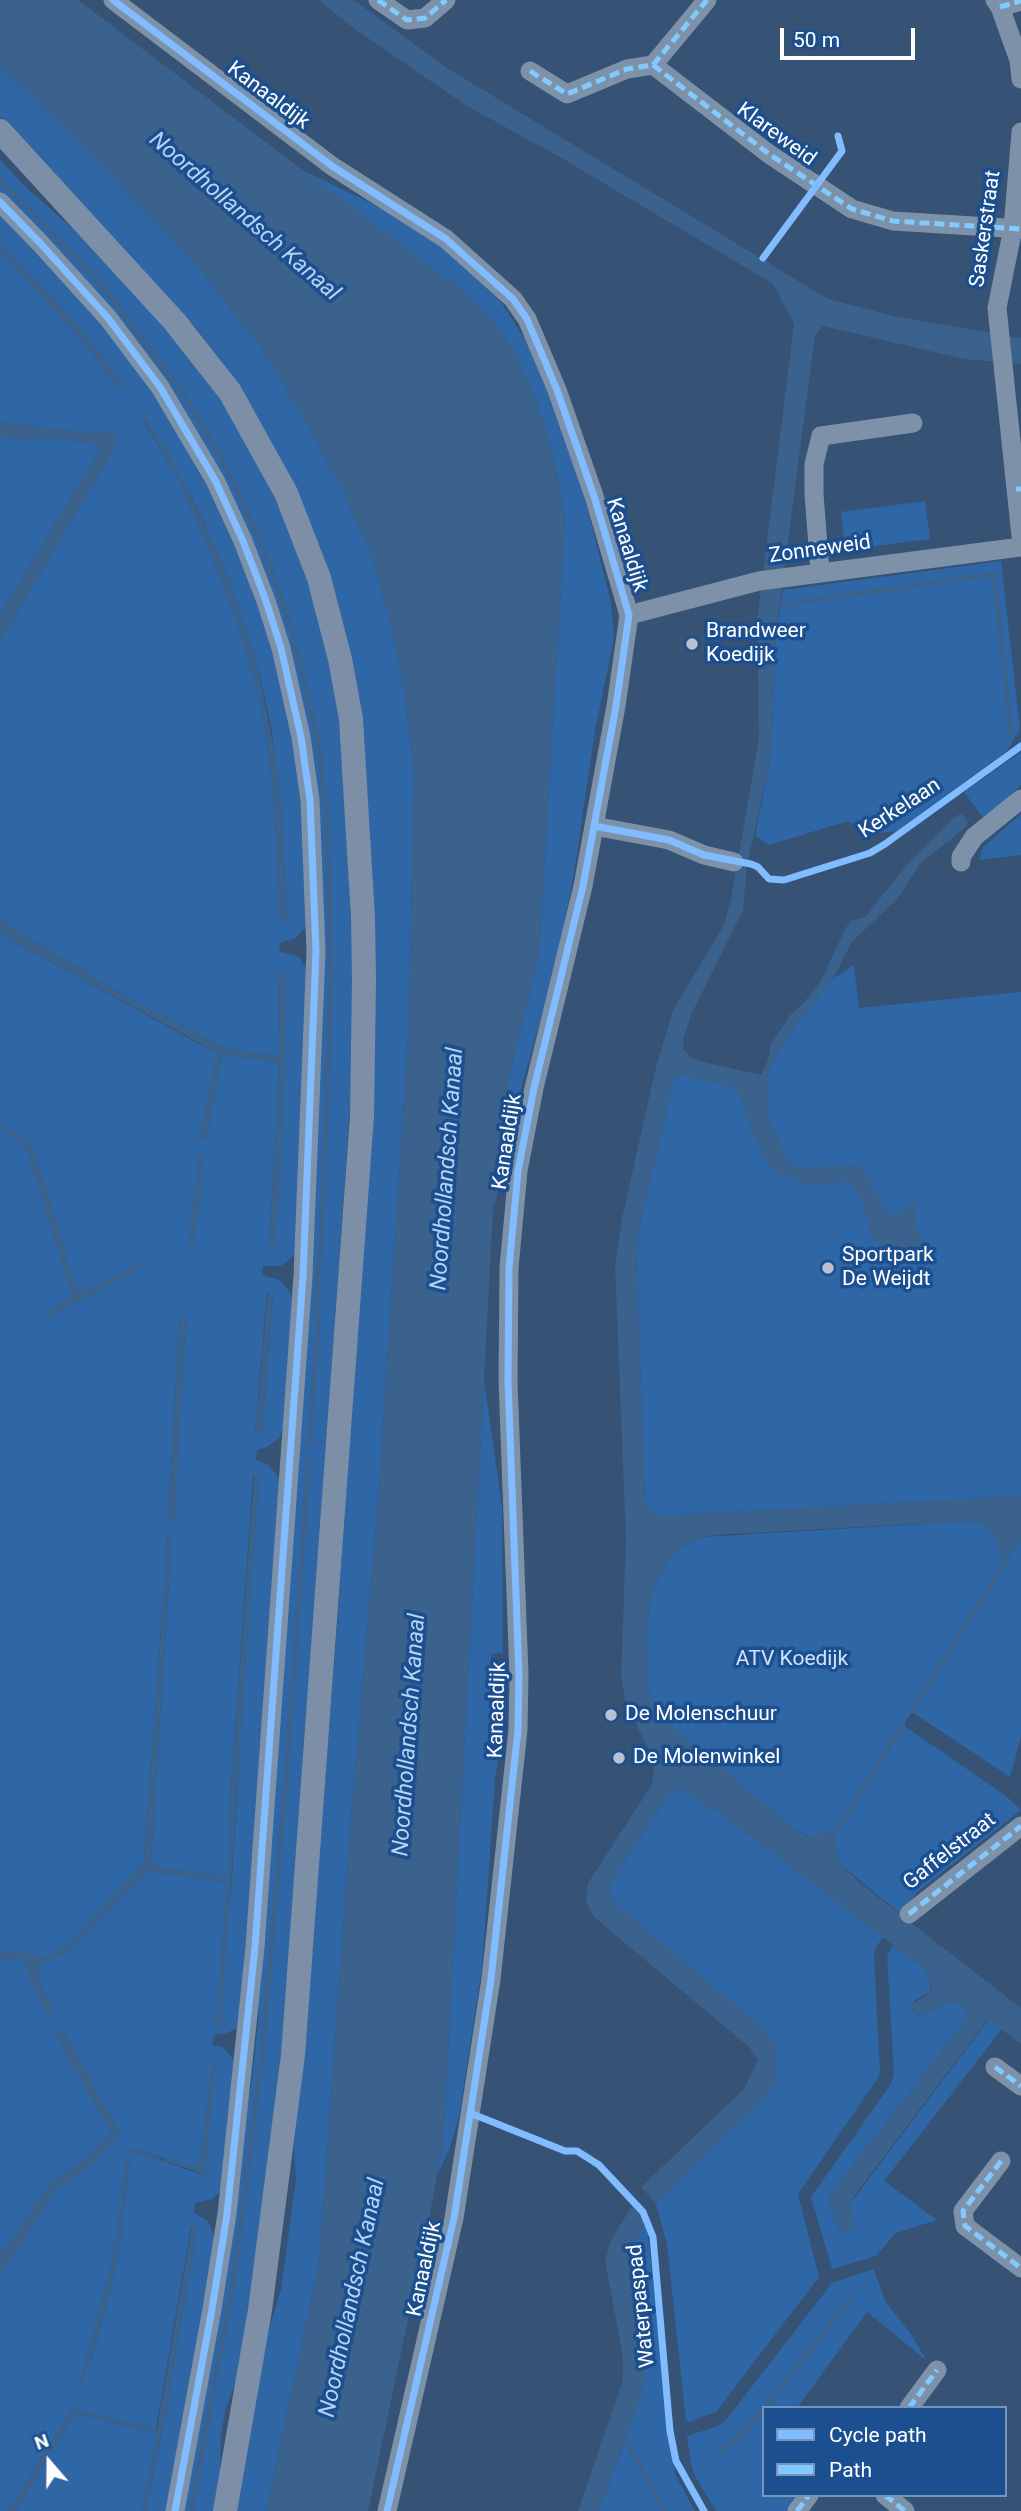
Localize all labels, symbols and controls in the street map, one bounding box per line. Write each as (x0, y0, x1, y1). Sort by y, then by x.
scale bar (783, 14, 918, 58)
text: 50 m (793, 28, 840, 52)
street label: Kanaaldijk (222, 57, 314, 135)
street label: Klareweid (732, 98, 820, 172)
water label: Noordhollandsch Kanaal (143, 127, 345, 307)
street label: Saskerstraat (965, 169, 1007, 289)
street label: Kanaaldijk (600, 495, 652, 595)
street label: Zonneweid (767, 530, 873, 570)
place label: Brandweer Koedijk (706, 619, 806, 669)
marker: Brandweer Koedijk (684, 636, 700, 652)
street label: Kerkelaan (854, 773, 946, 845)
water label: Noordhollandsch Kanaal (426, 1047, 470, 1291)
street label: Kanaaldijk (488, 1092, 528, 1192)
place label: Sportpark De Weijdt (842, 1243, 934, 1293)
marker: Sportpark De Weijdt (820, 1260, 836, 1276)
water label: Noordhollandsch Kanaal (388, 1613, 432, 1857)
park label: ATV Koedijk (736, 1647, 848, 1673)
street label: Kanaaldijk (484, 1661, 512, 1759)
place label: De Molenschuur (625, 1702, 777, 1728)
marker: De Molenschuur (603, 1707, 619, 1723)
place label: De Molenwinkel (633, 1745, 780, 1771)
marker: De Molenwinkel (611, 1750, 627, 1766)
street label: Gaffelstraat (899, 1808, 1001, 1896)
water label: Noordhollandsch Kanaal (314, 2176, 392, 2420)
street label: Kanaaldijk (403, 2219, 447, 2319)
street label: Waterpaspad (623, 2243, 661, 2369)
legend (762, 2406, 1007, 2497)
text: Cycle path (829, 2423, 927, 2447)
north arrow (14, 2427, 84, 2497)
text: N (31, 2429, 52, 2455)
text: Path (829, 2458, 872, 2482)

